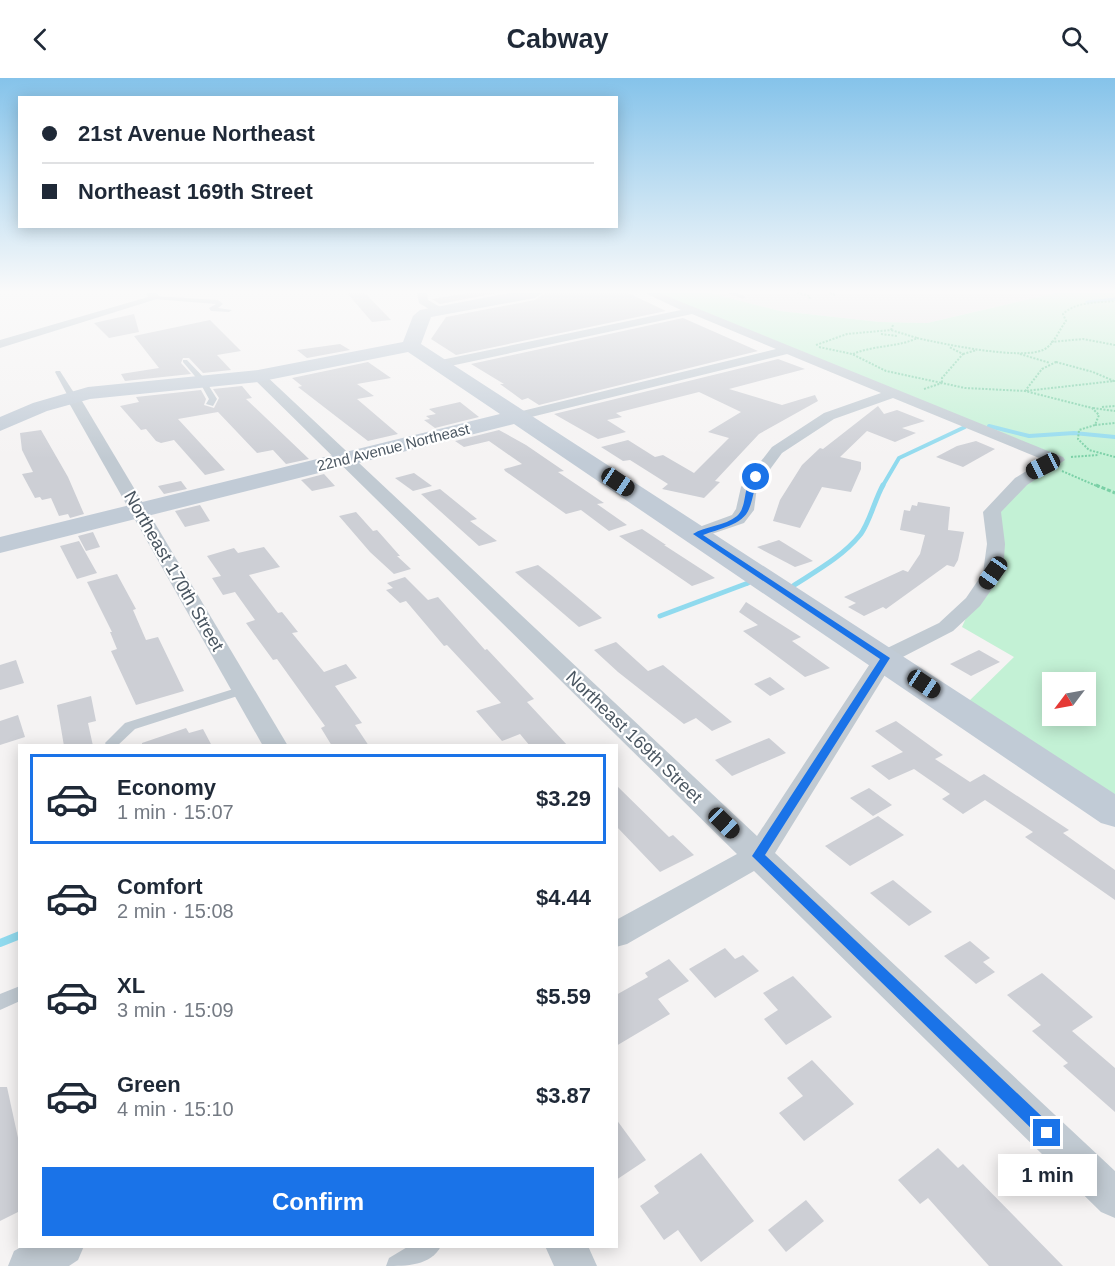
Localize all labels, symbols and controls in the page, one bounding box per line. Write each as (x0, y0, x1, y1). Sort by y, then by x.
icon: back (24, 23, 57, 56)
icon: search (1058, 23, 1091, 56)
text: Cabway (506, 24, 609, 54)
text: 21st Avenue Northeast (78, 121, 315, 146)
text: Northeast 169th Street (78, 179, 313, 204)
street label: 22nd Avenue Northeast (315, 420, 472, 474)
car (1023, 450, 1063, 482)
route start (742, 463, 769, 490)
car (598, 464, 638, 500)
street label: Northeast 170th Street (120, 488, 228, 654)
car (975, 553, 1011, 593)
car (904, 666, 944, 702)
street label: Northeast 169th Street (562, 667, 706, 807)
north arrow (1042, 672, 1096, 726)
map controls (1042, 672, 1096, 726)
icon: car (45, 772, 99, 826)
text: Economy (117, 775, 216, 800)
text: $3.29 (536, 786, 591, 811)
text: 1 min · 15:07 (117, 801, 234, 823)
car (705, 804, 743, 842)
icon: car (45, 871, 99, 925)
text: Comfort (117, 874, 203, 899)
text: $4.44 (536, 885, 591, 910)
text: 2 min · 15:08 (117, 900, 234, 922)
icon: car (45, 970, 99, 1024)
text: XL (117, 973, 145, 998)
text: $5.59 (536, 984, 591, 1009)
text: 3 min · 15:09 (117, 999, 234, 1021)
icon: car (45, 1069, 99, 1123)
text: Green (117, 1072, 181, 1097)
text: $3.87 (536, 1083, 591, 1108)
text: 4 min · 15:10 (117, 1098, 234, 1120)
route end (1033, 1119, 1060, 1146)
callout: 1 min (998, 1154, 1096, 1196)
text: 1 min (1021, 1164, 1074, 1186)
button: Confirm (42, 1167, 594, 1236)

